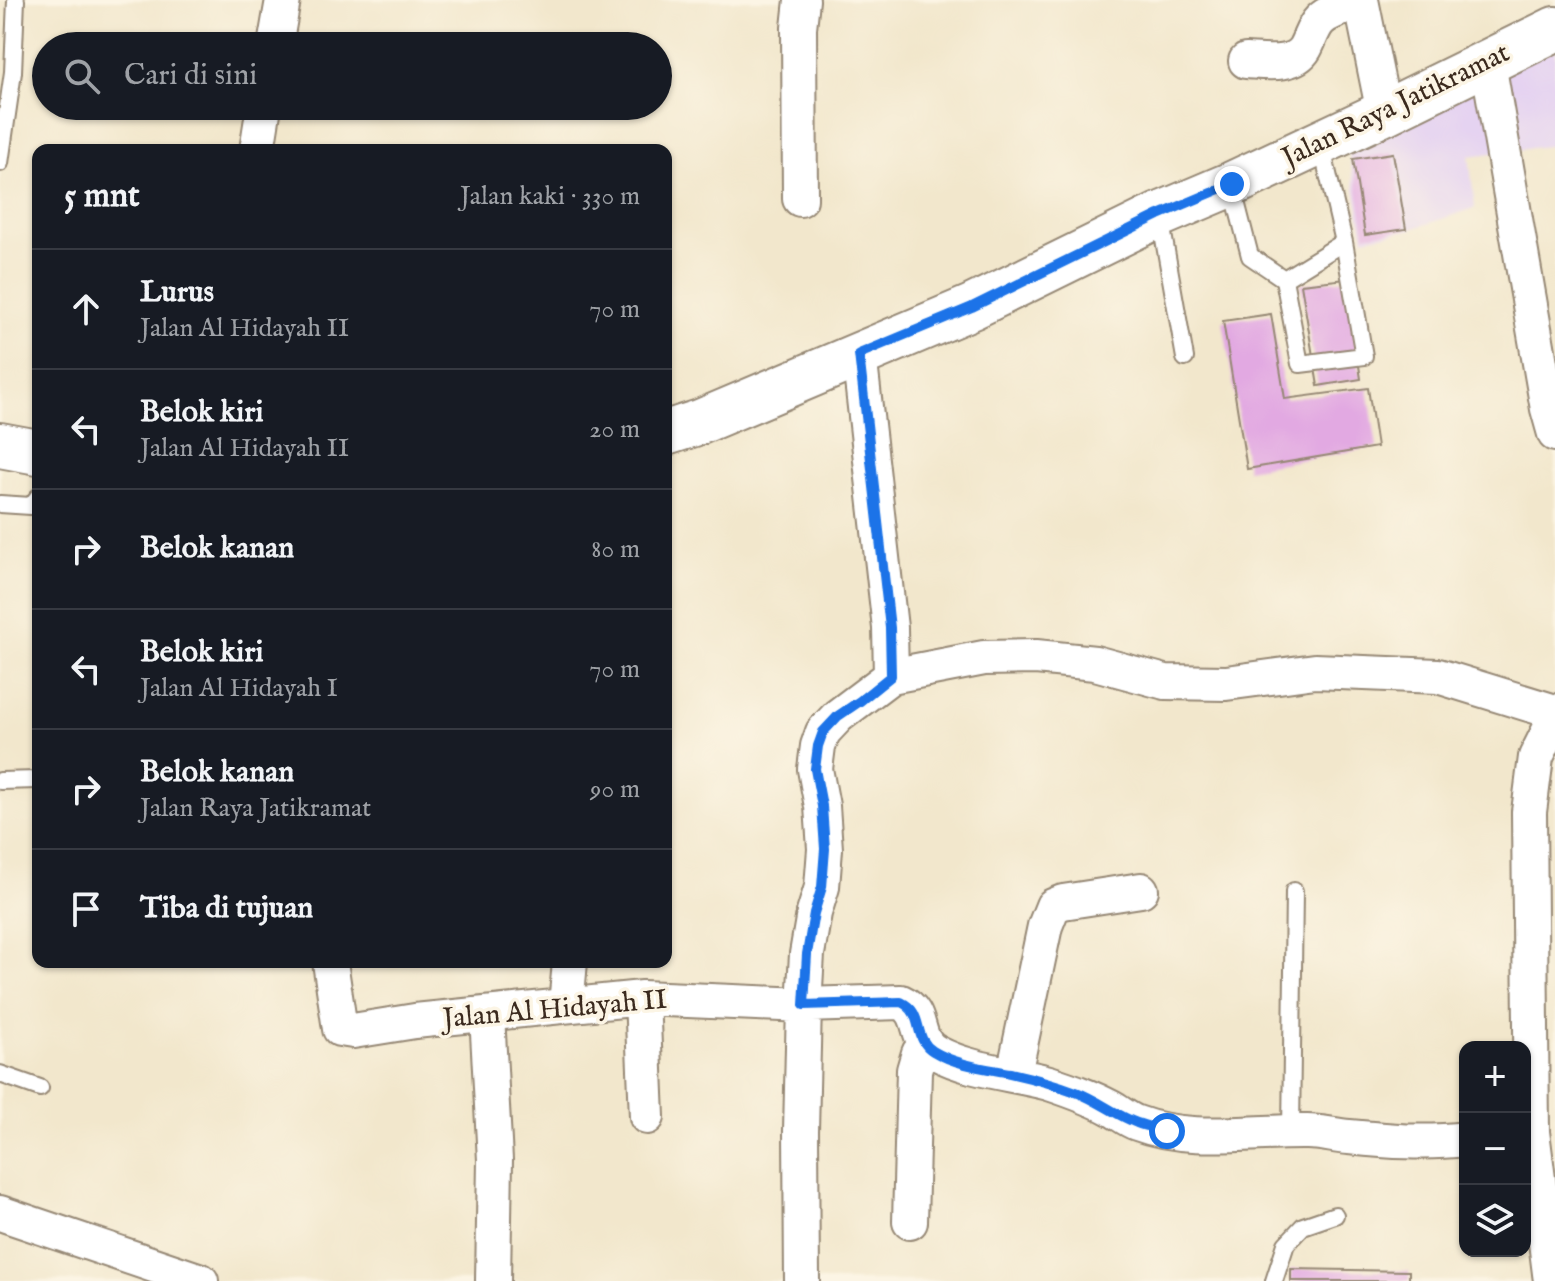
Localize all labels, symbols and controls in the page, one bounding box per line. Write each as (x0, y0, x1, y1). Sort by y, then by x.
search box (32, 32, 672, 120)
street label: Jalan Raya Jatikramat (1274, 36, 1516, 178)
icon: search (60, 54, 104, 98)
text: Cari di sini (124, 57, 257, 95)
route end (1214, 166, 1250, 202)
text: 5 mnt (64, 175, 140, 218)
text: Jalan kaki · 330 m (460, 180, 640, 213)
text: Lurus (140, 274, 214, 312)
icon: ahead (64, 287, 108, 331)
text: 70 m (589, 293, 640, 326)
text: Jalan Al Hidayah II (140, 312, 349, 345)
text: Belok kiri (140, 394, 263, 432)
icon: left (64, 407, 108, 451)
text: 20 m (589, 413, 640, 446)
text: Jalan Al Hidayah II (140, 432, 349, 465)
icon: right (64, 527, 108, 571)
text: Belok kanan (140, 530, 294, 568)
text: 80 m (591, 533, 640, 566)
text: Belok kiri (140, 634, 263, 672)
icon: left (64, 647, 108, 691)
text: 70 m (589, 653, 640, 686)
text: Jalan Al Hidayah I (140, 672, 338, 705)
text: Belok kanan (140, 754, 294, 792)
icon: right (64, 767, 108, 811)
text: 90 m (590, 773, 640, 806)
text: Jalan Raya Jatikramat (140, 792, 371, 825)
icon: arrive (64, 887, 108, 931)
text: Tiba di tujuan (140, 890, 313, 928)
street label: Jalan Al Hidayah II (438, 983, 669, 1038)
map controls (1459, 1041, 1531, 1257)
button: + (1459, 1041, 1531, 1113)
route start (1149, 1113, 1185, 1149)
button: − (1459, 1113, 1531, 1185)
button: layers (1459, 1185, 1531, 1257)

